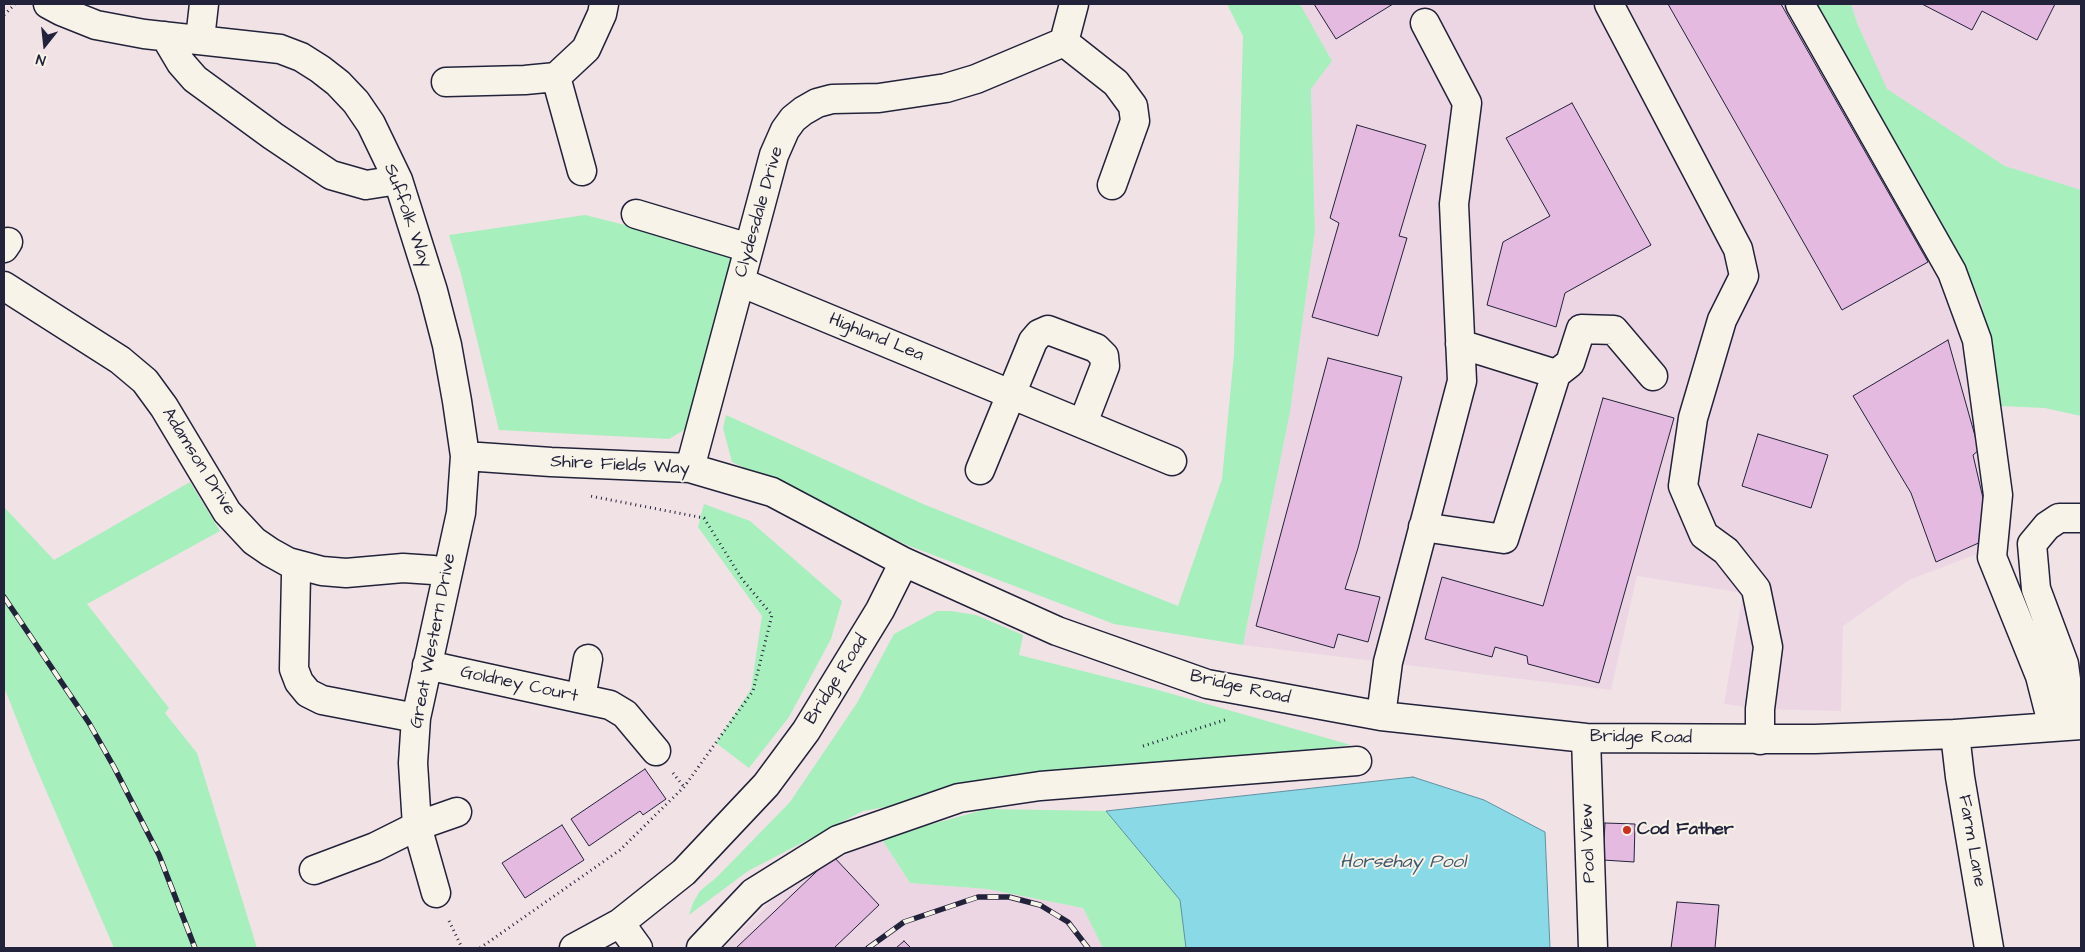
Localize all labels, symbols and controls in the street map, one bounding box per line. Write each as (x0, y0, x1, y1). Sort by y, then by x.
north arrow (20, 20, 70, 70)
text: N (34, 49, 48, 70)
street label: Clydesdale Drive (731, 144, 789, 280)
street label: Suffolk Way (378, 161, 436, 271)
street label: Highland Lea (825, 309, 927, 367)
street label: Adamson Drive (156, 404, 240, 520)
street label: Shire Fields Way (550, 452, 690, 480)
street label: Great Western Drive (406, 552, 462, 730)
street label: Bridge Road (801, 631, 873, 729)
street label: Goldney Court (458, 662, 580, 708)
street label: Bridge Road (1188, 666, 1292, 710)
street label: Bridge Road (1590, 726, 1692, 750)
street label: Farm Lane (1952, 793, 1990, 889)
street label: Pool View (1577, 803, 1601, 883)
place label: Cod Father (1637, 819, 1734, 841)
marker: Cod Father (1621, 824, 1633, 836)
water label: Horsehay Pool (1340, 852, 1466, 874)

